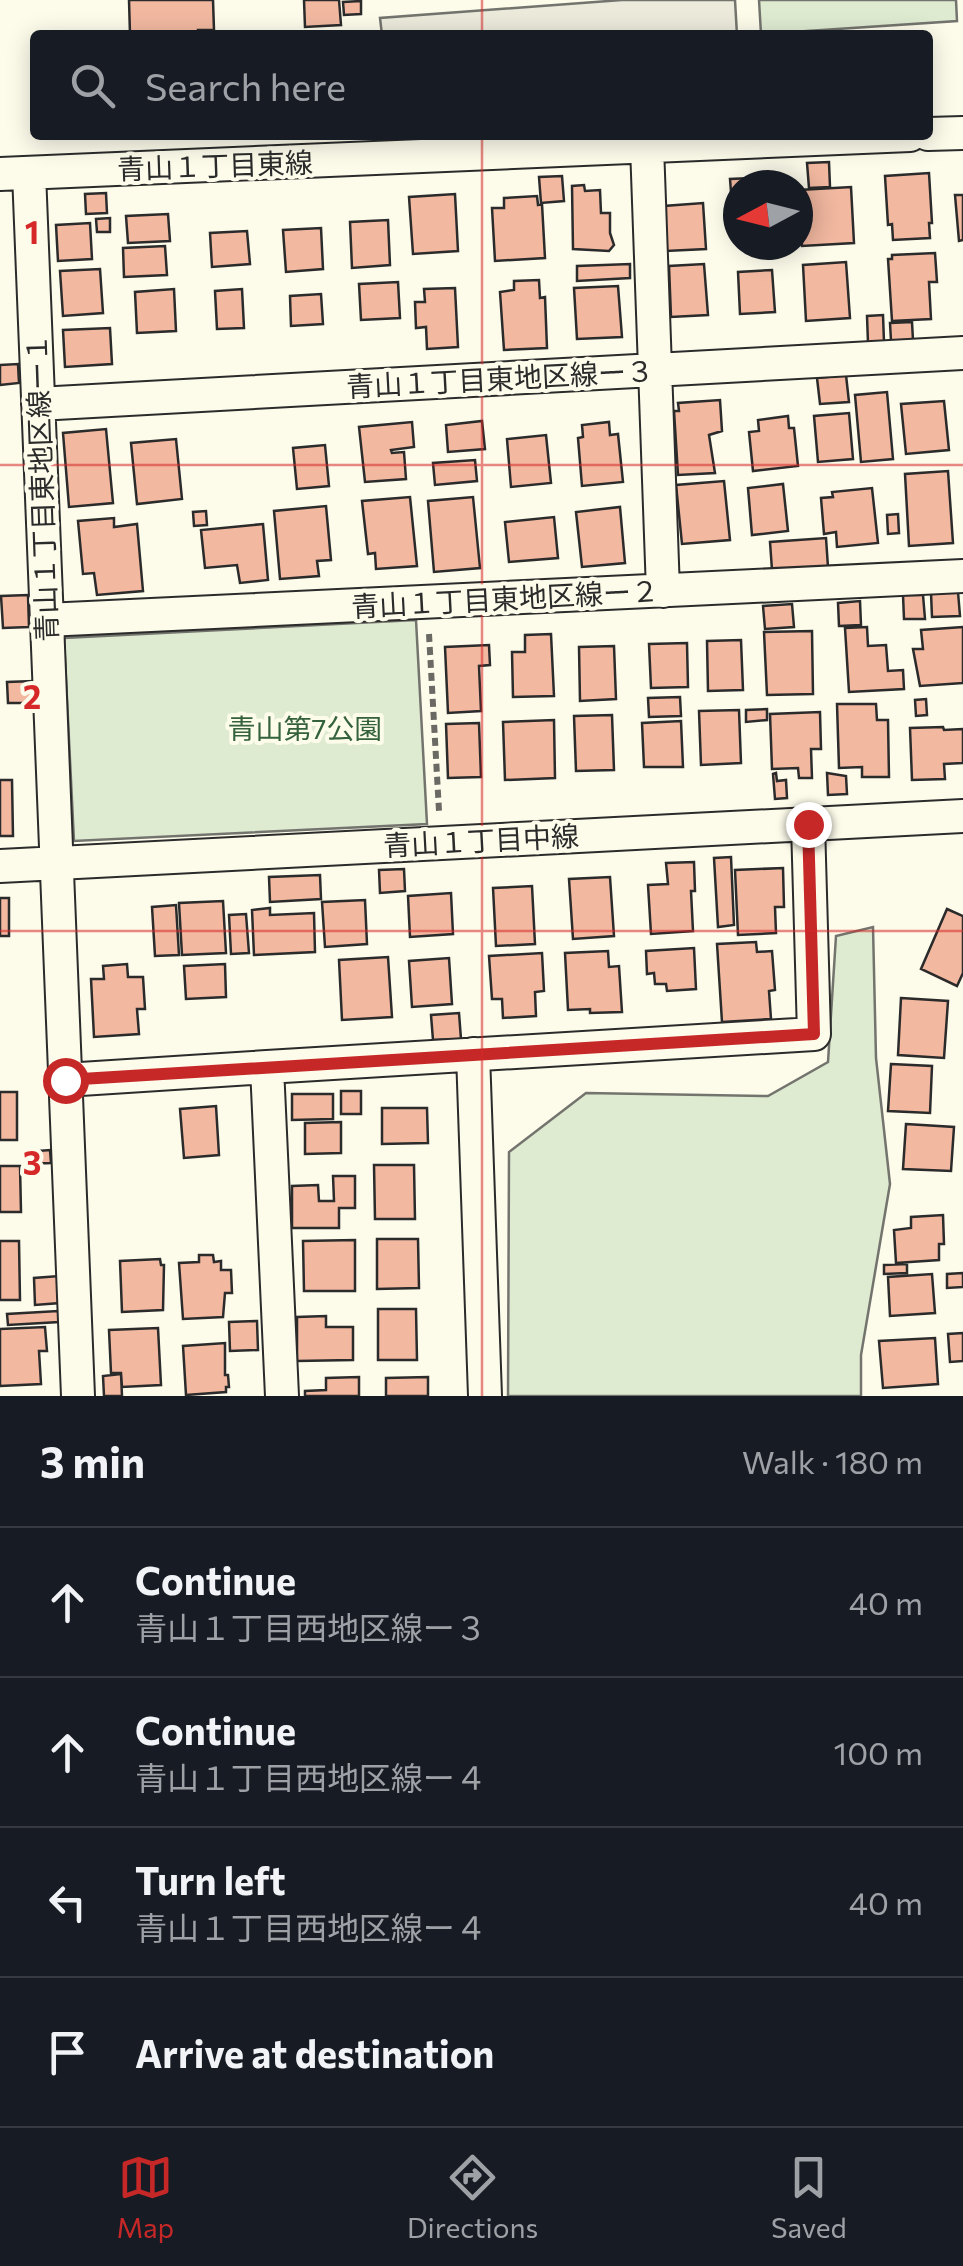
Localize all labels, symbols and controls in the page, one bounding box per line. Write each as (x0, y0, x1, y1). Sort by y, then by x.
search box (30, 30, 933, 140)
icon: search (65, 58, 120, 113)
text: Search here (145, 62, 346, 109)
street label: 青山１丁目東線 (116, 145, 314, 185)
north arrow (723, 170, 813, 260)
text: 1 (25, 211, 39, 251)
street label: 青山１丁目東地区線ー１ (19, 333, 63, 643)
street label: 青山１丁目東地区線ー３ (345, 353, 655, 403)
street label: 青山１丁目東地区線ー２ (350, 573, 660, 623)
text: 2 (23, 676, 41, 716)
park label: 青山第7公園 (228, 711, 382, 745)
route end (786, 802, 832, 848)
street label: 青山１丁目中線 (382, 818, 580, 862)
route start (43, 1058, 89, 1104)
text: 3 (23, 1142, 41, 1182)
text: 3 min (40, 1435, 145, 1487)
text: Walk · 180 m (742, 1441, 923, 1481)
text: Continue (135, 1556, 296, 1603)
icon: ahead (40, 1575, 95, 1630)
text: 40 m (849, 1582, 923, 1622)
text: 青山１丁目西地区線ー３ (135, 1607, 487, 1647)
text: Continue (135, 1706, 296, 1753)
icon: ahead (40, 1725, 95, 1780)
text: 100 m (834, 1732, 923, 1772)
text: 青山１丁目西地区線ー４ (135, 1757, 487, 1797)
text: Turn left (135, 1856, 286, 1903)
icon: left (40, 1875, 95, 1930)
text: 40 m (849, 1882, 923, 1922)
text: 青山１丁目西地区線ー４ (135, 1907, 487, 1947)
icon: arrive (40, 2025, 95, 2080)
text: Arrive at destination (135, 2029, 494, 2076)
tab: Map (116, 2150, 174, 2244)
tab: Directions (407, 2150, 538, 2244)
tab: Saved (771, 2150, 847, 2244)

